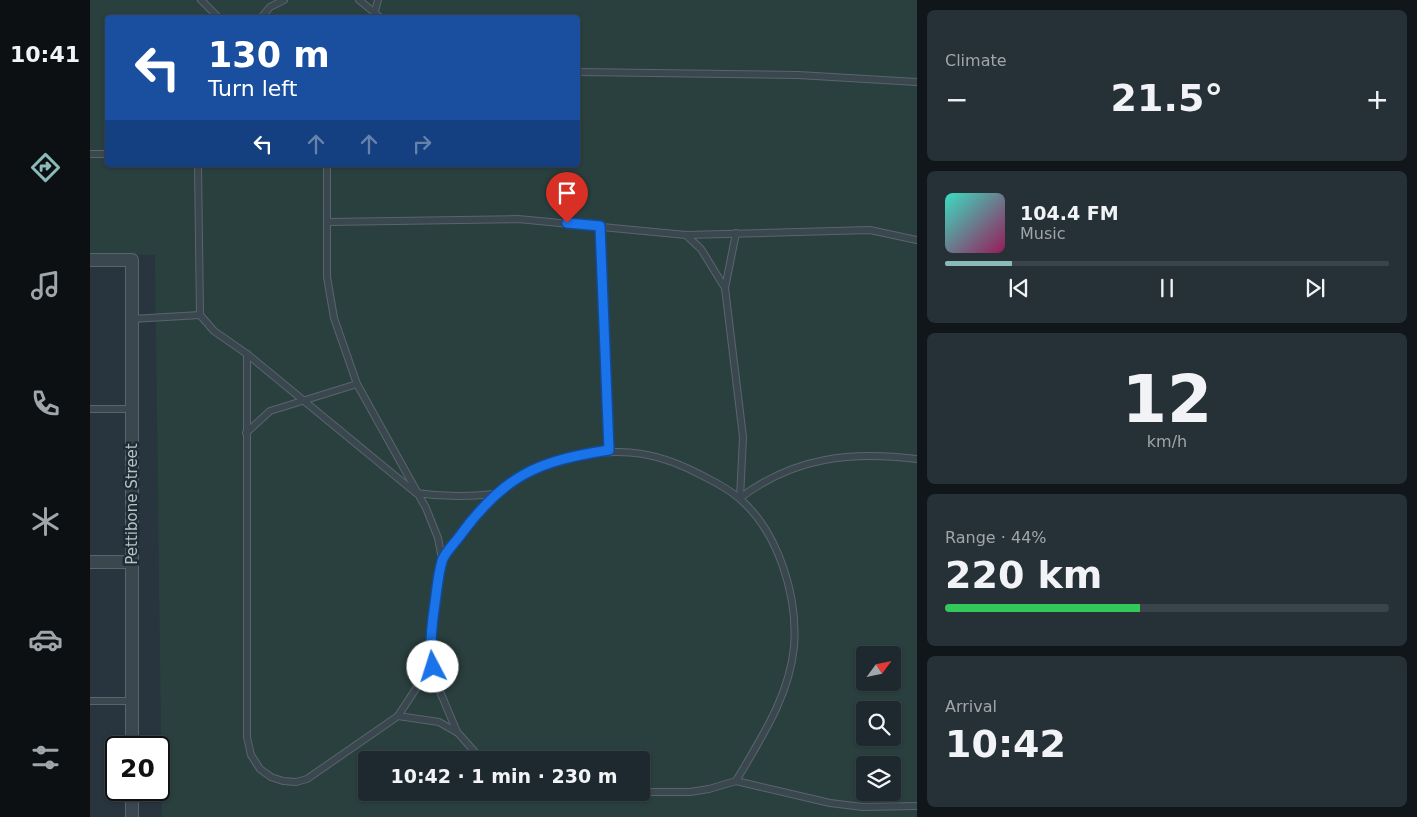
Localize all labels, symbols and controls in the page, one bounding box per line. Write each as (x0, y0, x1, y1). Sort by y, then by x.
icon: left (125, 35, 190, 100)
text: 130 m (208, 35, 330, 75)
text: 10:41 (10, 42, 80, 67)
text: Climate (945, 51, 1007, 70)
text: Turn left (208, 76, 297, 101)
text: 21.5° (1111, 76, 1223, 120)
text: − (945, 83, 968, 116)
text: + (1366, 83, 1389, 116)
icon: left (249, 130, 277, 158)
icon: ahead (302, 130, 330, 158)
icon: ahead (355, 130, 383, 158)
icon: right (408, 130, 436, 158)
icon: directions (28, 150, 63, 185)
pin (546, 172, 588, 223)
icon: arrive (553, 179, 581, 207)
text: 104.4 FM (1020, 202, 1119, 224)
text: Music (1020, 224, 1066, 243)
icon: music (28, 268, 63, 303)
icon: previous (1005, 274, 1033, 302)
icon: pause (1153, 274, 1181, 302)
icon: next (1301, 274, 1329, 302)
text: 12 (1122, 362, 1212, 437)
icon: phone (28, 386, 63, 421)
text: km/h (1147, 432, 1187, 451)
street label: Pettibone Street (123, 443, 141, 565)
icon: climate (28, 504, 63, 539)
text: Range · 44% (945, 528, 1047, 547)
text: 220 km (945, 553, 1102, 597)
icon: car (28, 622, 63, 657)
position arrow (406, 640, 458, 692)
north arrow (856, 646, 901, 691)
map controls (856, 646, 901, 801)
text: Arrival (945, 697, 997, 716)
button: search (856, 701, 901, 746)
text: 10:42 (945, 722, 1066, 766)
speed limit sign: 20 (105, 736, 170, 801)
icon: filters (28, 740, 63, 775)
button: layers (856, 756, 901, 801)
text: 10:42 · 1 min · 230 m (390, 765, 618, 787)

